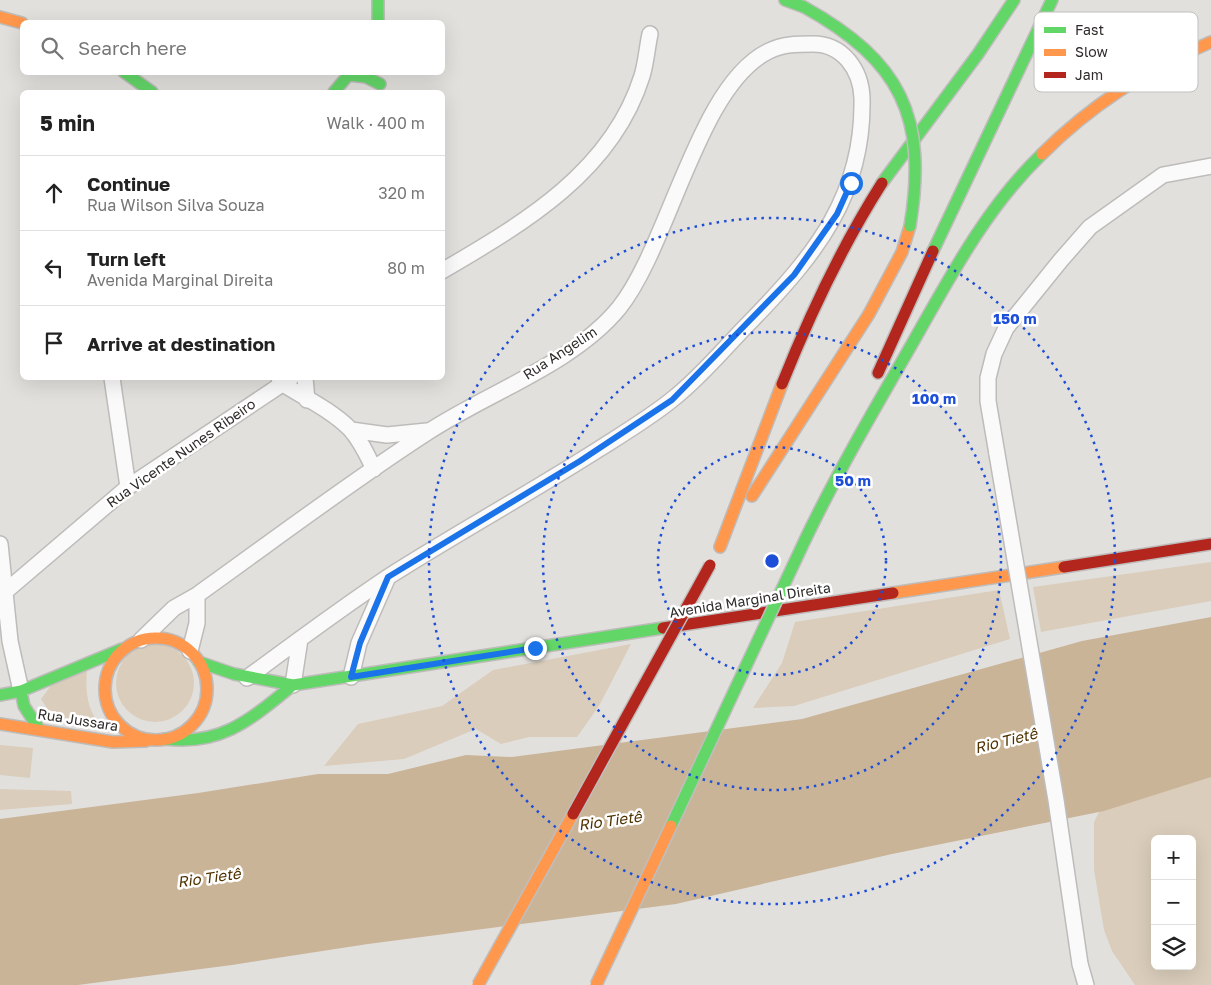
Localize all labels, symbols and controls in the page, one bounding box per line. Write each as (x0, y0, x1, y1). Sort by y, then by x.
legend (1034, 12, 1198, 92)
search box (20, 20, 445, 75)
text: Fast (1075, 21, 1104, 38)
icon: search (38, 34, 66, 62)
text: Search here (78, 36, 187, 59)
text: Slow (1075, 43, 1108, 60)
text: Jam (1075, 66, 1103, 83)
text: 5 min (40, 110, 95, 136)
text: Walk · 400 m (327, 113, 425, 133)
text: Continue (87, 172, 170, 195)
route start (840, 172, 863, 195)
icon: ahead (40, 179, 68, 207)
text: 320 m (378, 183, 425, 203)
text: Rua Wilson Silva Souza (87, 195, 265, 215)
text: Turn left (87, 247, 166, 270)
icon: left (40, 254, 68, 282)
text: 80 m (387, 258, 425, 278)
text: Avenida Marginal Direita (87, 270, 273, 290)
text: 150 m (993, 309, 1037, 327)
street label: Rua Angelim (520, 322, 600, 383)
icon: arrive (40, 329, 68, 357)
text: Arrive at destination (87, 332, 275, 355)
text: 100 m (912, 389, 956, 407)
street label: Rua Vicente Nunes Ribeiro (103, 395, 258, 511)
text: 50 m (835, 471, 871, 489)
centre of rings (763, 552, 781, 570)
street label: Avenida Marginal Direita (668, 578, 832, 621)
route end (524, 637, 547, 660)
street label: Rua Jussara (37, 705, 120, 734)
water label: Rio Tietê (973, 723, 1040, 756)
water label: Rio Tietê (577, 806, 644, 833)
map controls (1151, 835, 1196, 970)
button: + (1151, 835, 1196, 880)
water label: Rio Tietê (176, 863, 243, 890)
button: − (1151, 880, 1196, 925)
button: layers (1151, 925, 1196, 970)

